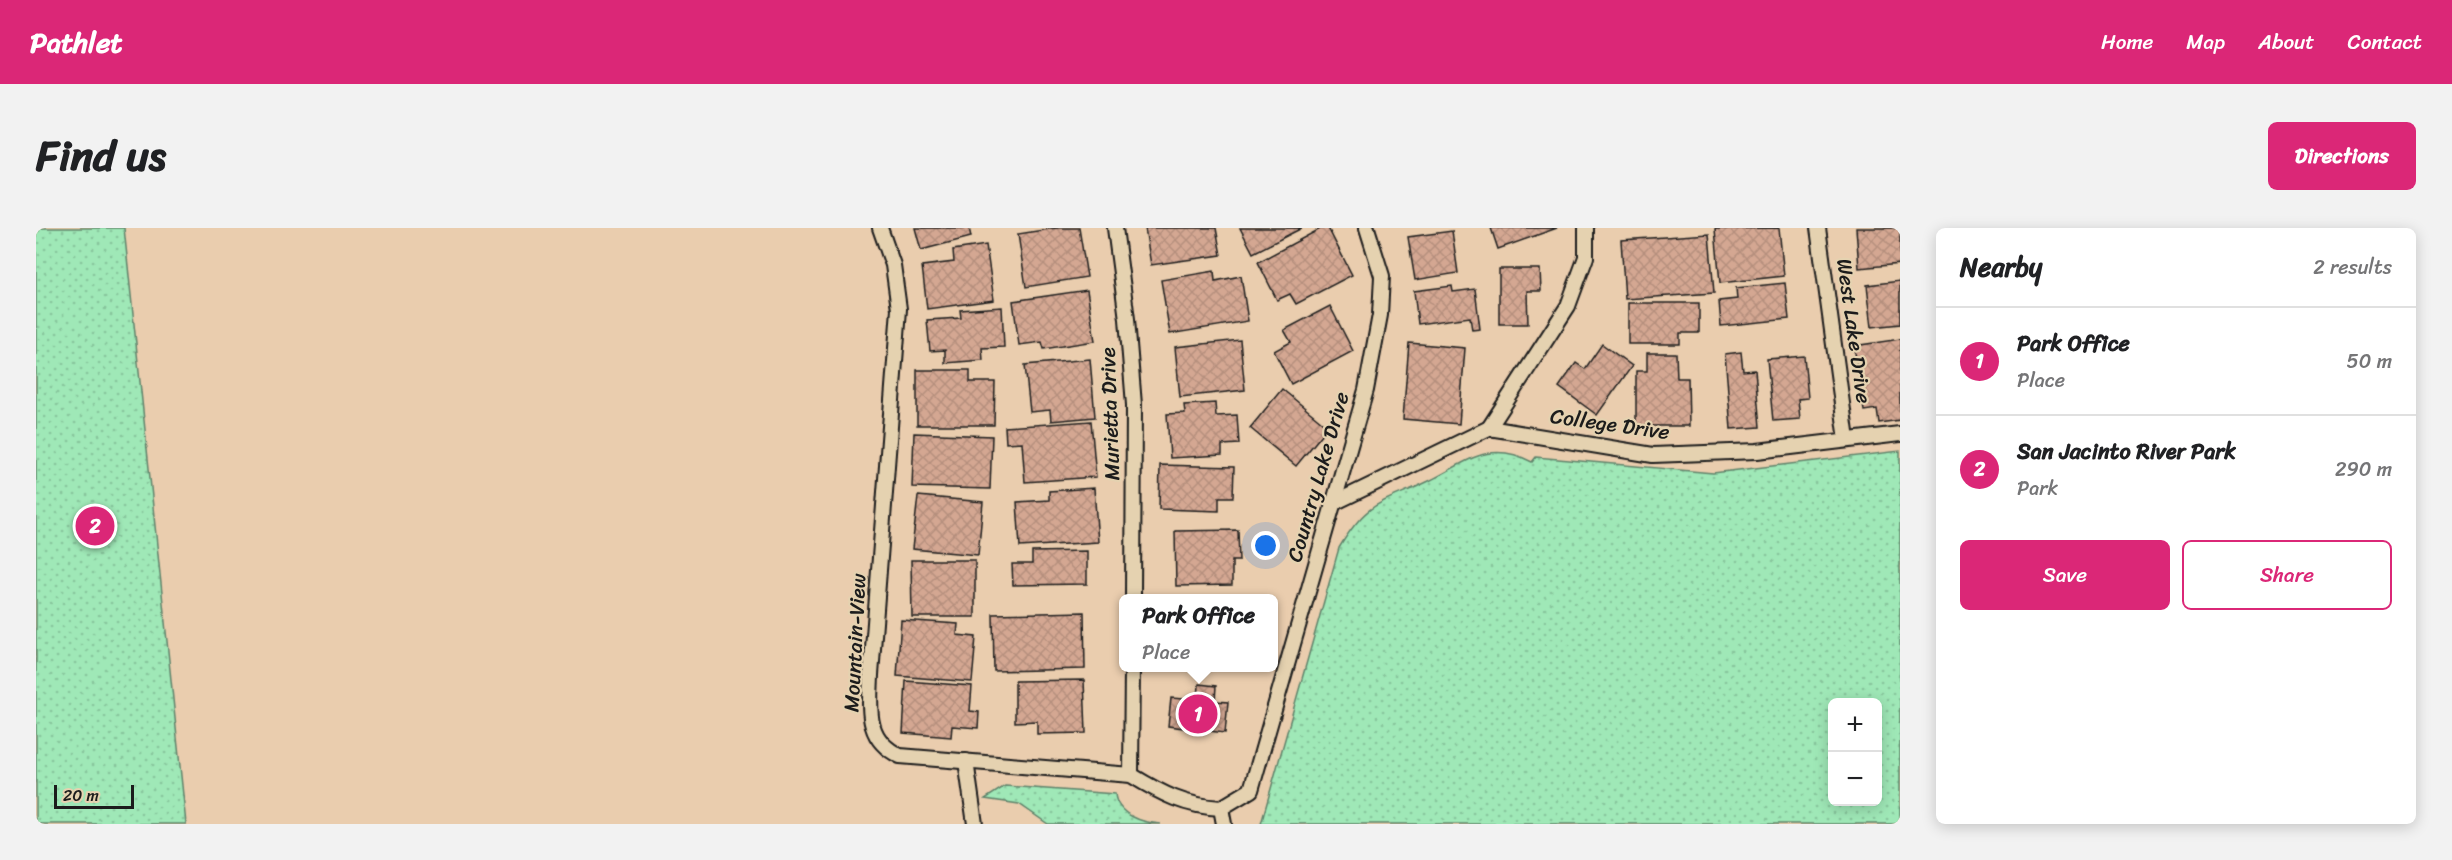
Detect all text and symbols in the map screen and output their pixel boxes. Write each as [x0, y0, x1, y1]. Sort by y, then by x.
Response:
text: Pathlet [30, 18, 123, 67]
text: Home [2101, 23, 2153, 61]
text: Map [2186, 23, 2225, 61]
text: About [2258, 23, 2315, 61]
text: Contact [2348, 23, 2422, 61]
text: Find us [36, 119, 166, 193]
button: Directions [2268, 122, 2416, 190]
text: Nearby [1960, 244, 2042, 290]
text: 2 results [2313, 250, 2392, 285]
street label: West Lake Drive [1825, 256, 1883, 406]
text: Park Office [2017, 324, 2130, 363]
text: 1 [1975, 344, 1984, 379]
text: 50 m [2347, 344, 2392, 379]
street label: Murietta Drive [1089, 347, 1131, 481]
text: Place [2017, 363, 2065, 398]
street label: Country Lake Drive [1276, 387, 1361, 567]
street label: College Drive [1548, 397, 1672, 451]
text: San Jacinto River Park [2017, 432, 2236, 471]
text: 2 [1974, 452, 1985, 487]
text: 290 m [2335, 452, 2392, 487]
text: Park [2017, 471, 2058, 506]
pin: 2 [76, 504, 114, 548]
your location [1251, 531, 1280, 560]
button: Save [1960, 540, 2170, 610]
button: Share [2182, 540, 2392, 610]
street label: Mountain-View [832, 572, 878, 713]
popup [1119, 594, 1278, 672]
text: Park Office [1142, 596, 1255, 635]
text: Place [1142, 635, 1190, 670]
pin: 1 [1178, 692, 1218, 736]
map controls [1828, 698, 1882, 806]
button: + [1828, 698, 1882, 752]
button: − [1828, 752, 1882, 806]
text: 20 m [63, 781, 99, 810]
scale bar [54, 782, 134, 810]

